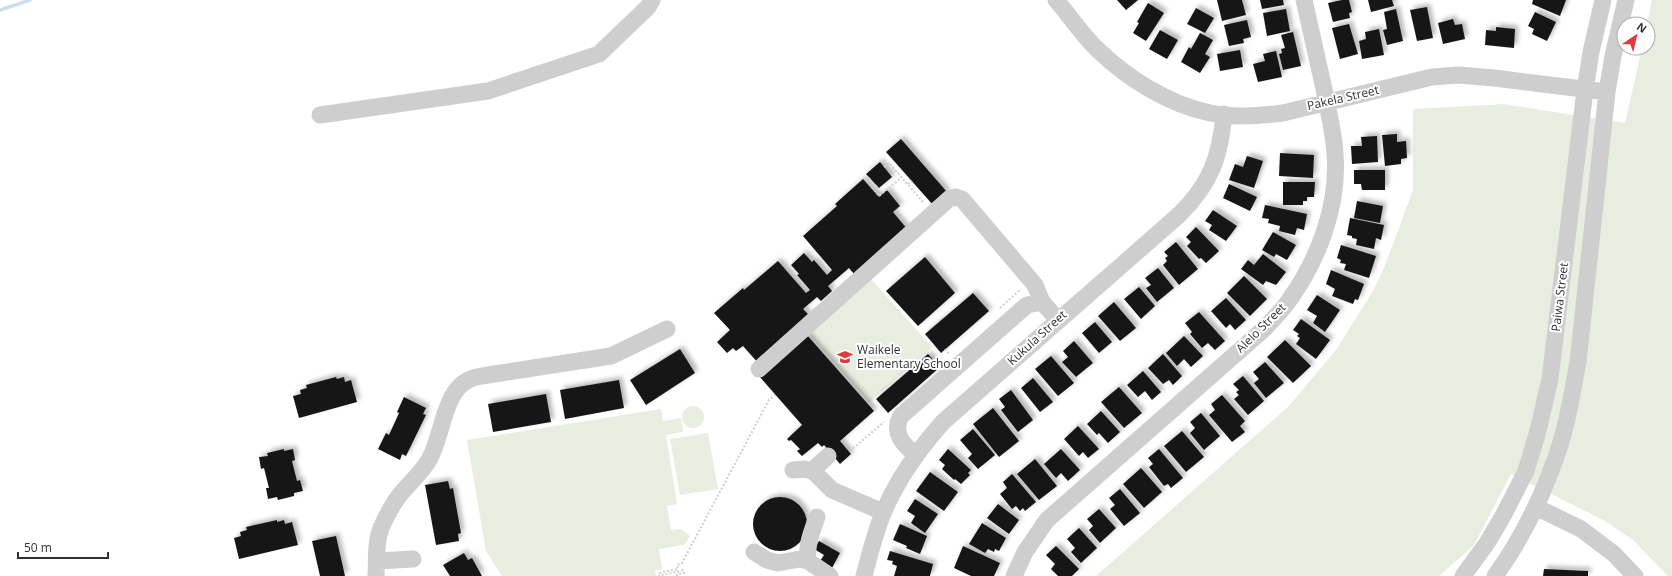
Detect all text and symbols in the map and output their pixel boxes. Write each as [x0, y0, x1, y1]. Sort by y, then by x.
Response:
north arrow [1616, 16, 1656, 56]
text: N [1634, 19, 1650, 36]
street label: Pakela Street [1305, 81, 1380, 114]
street label: Paiwa Street [1547, 261, 1572, 332]
street label: Alelo Street [1232, 299, 1289, 356]
street label: Kukula Street [1003, 306, 1070, 369]
place label: Waikele Elementary School [857, 341, 961, 372]
school or university icon: Waikele Elementary School [836, 348, 854, 366]
scale bar [18, 534, 108, 560]
text: 50 m [24, 539, 52, 556]

